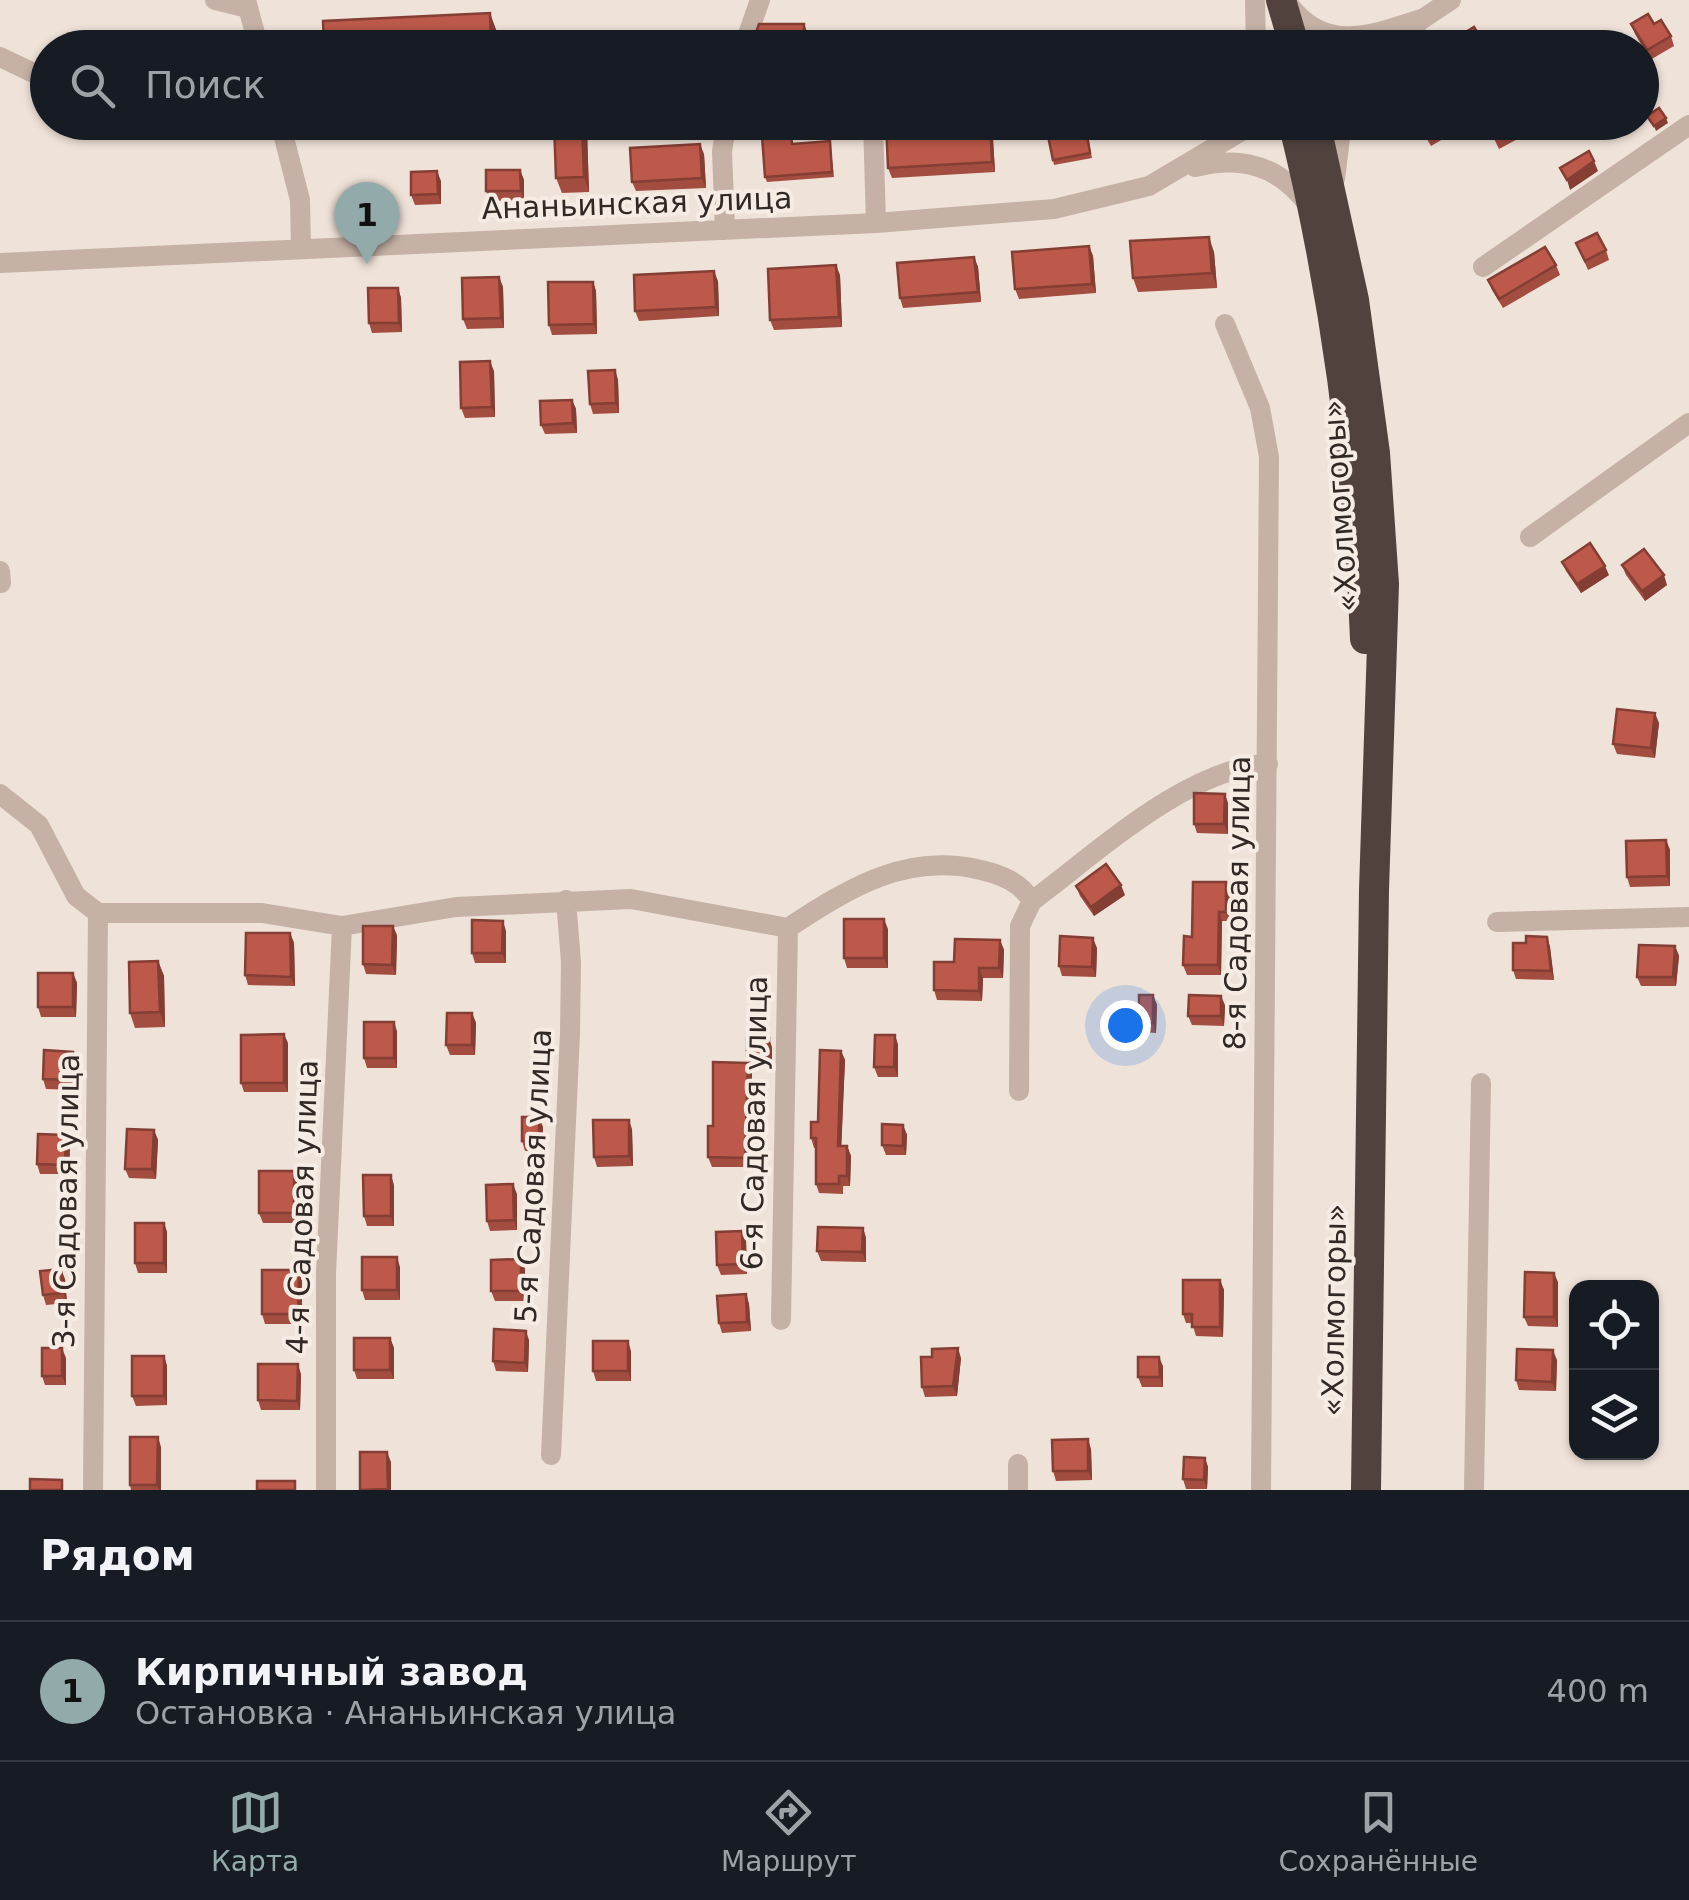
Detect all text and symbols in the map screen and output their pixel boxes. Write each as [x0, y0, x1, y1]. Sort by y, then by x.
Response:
search box [30, 30, 1659, 140]
icon: search [65, 58, 120, 113]
text: Поиск [145, 63, 265, 107]
street label: Ананьинская улица [481, 180, 793, 226]
pin: 1 [334, 182, 400, 264]
street label: «Холмогоры» [1315, 399, 1365, 613]
street label: 8-я Садовая улица [1217, 755, 1257, 1051]
street label: 6-я Садовая улица [734, 975, 774, 1271]
your location [1100, 1000, 1151, 1051]
street label: 5-я Садовая улица [508, 1028, 558, 1324]
street label: 3-я Садовая улица [46, 1053, 86, 1349]
street label: 4-я Садовая улица [279, 1059, 325, 1355]
street label: «Холмогоры» [1315, 1203, 1353, 1417]
map controls [1569, 1280, 1659, 1460]
button: locate [1569, 1280, 1659, 1370]
button: layers [1569, 1370, 1659, 1460]
text: Рядом [40, 1531, 195, 1580]
text: Кирпичный завод [135, 1650, 528, 1694]
text: 1 [61, 1672, 84, 1710]
text: 400 m [1547, 1672, 1649, 1710]
text: Остановка · Ананьинская улица [135, 1694, 676, 1732]
tab: Карта [211, 1785, 299, 1878]
tab: Маршрут [721, 1785, 856, 1878]
tab: Сохранённые [1278, 1785, 1478, 1878]

